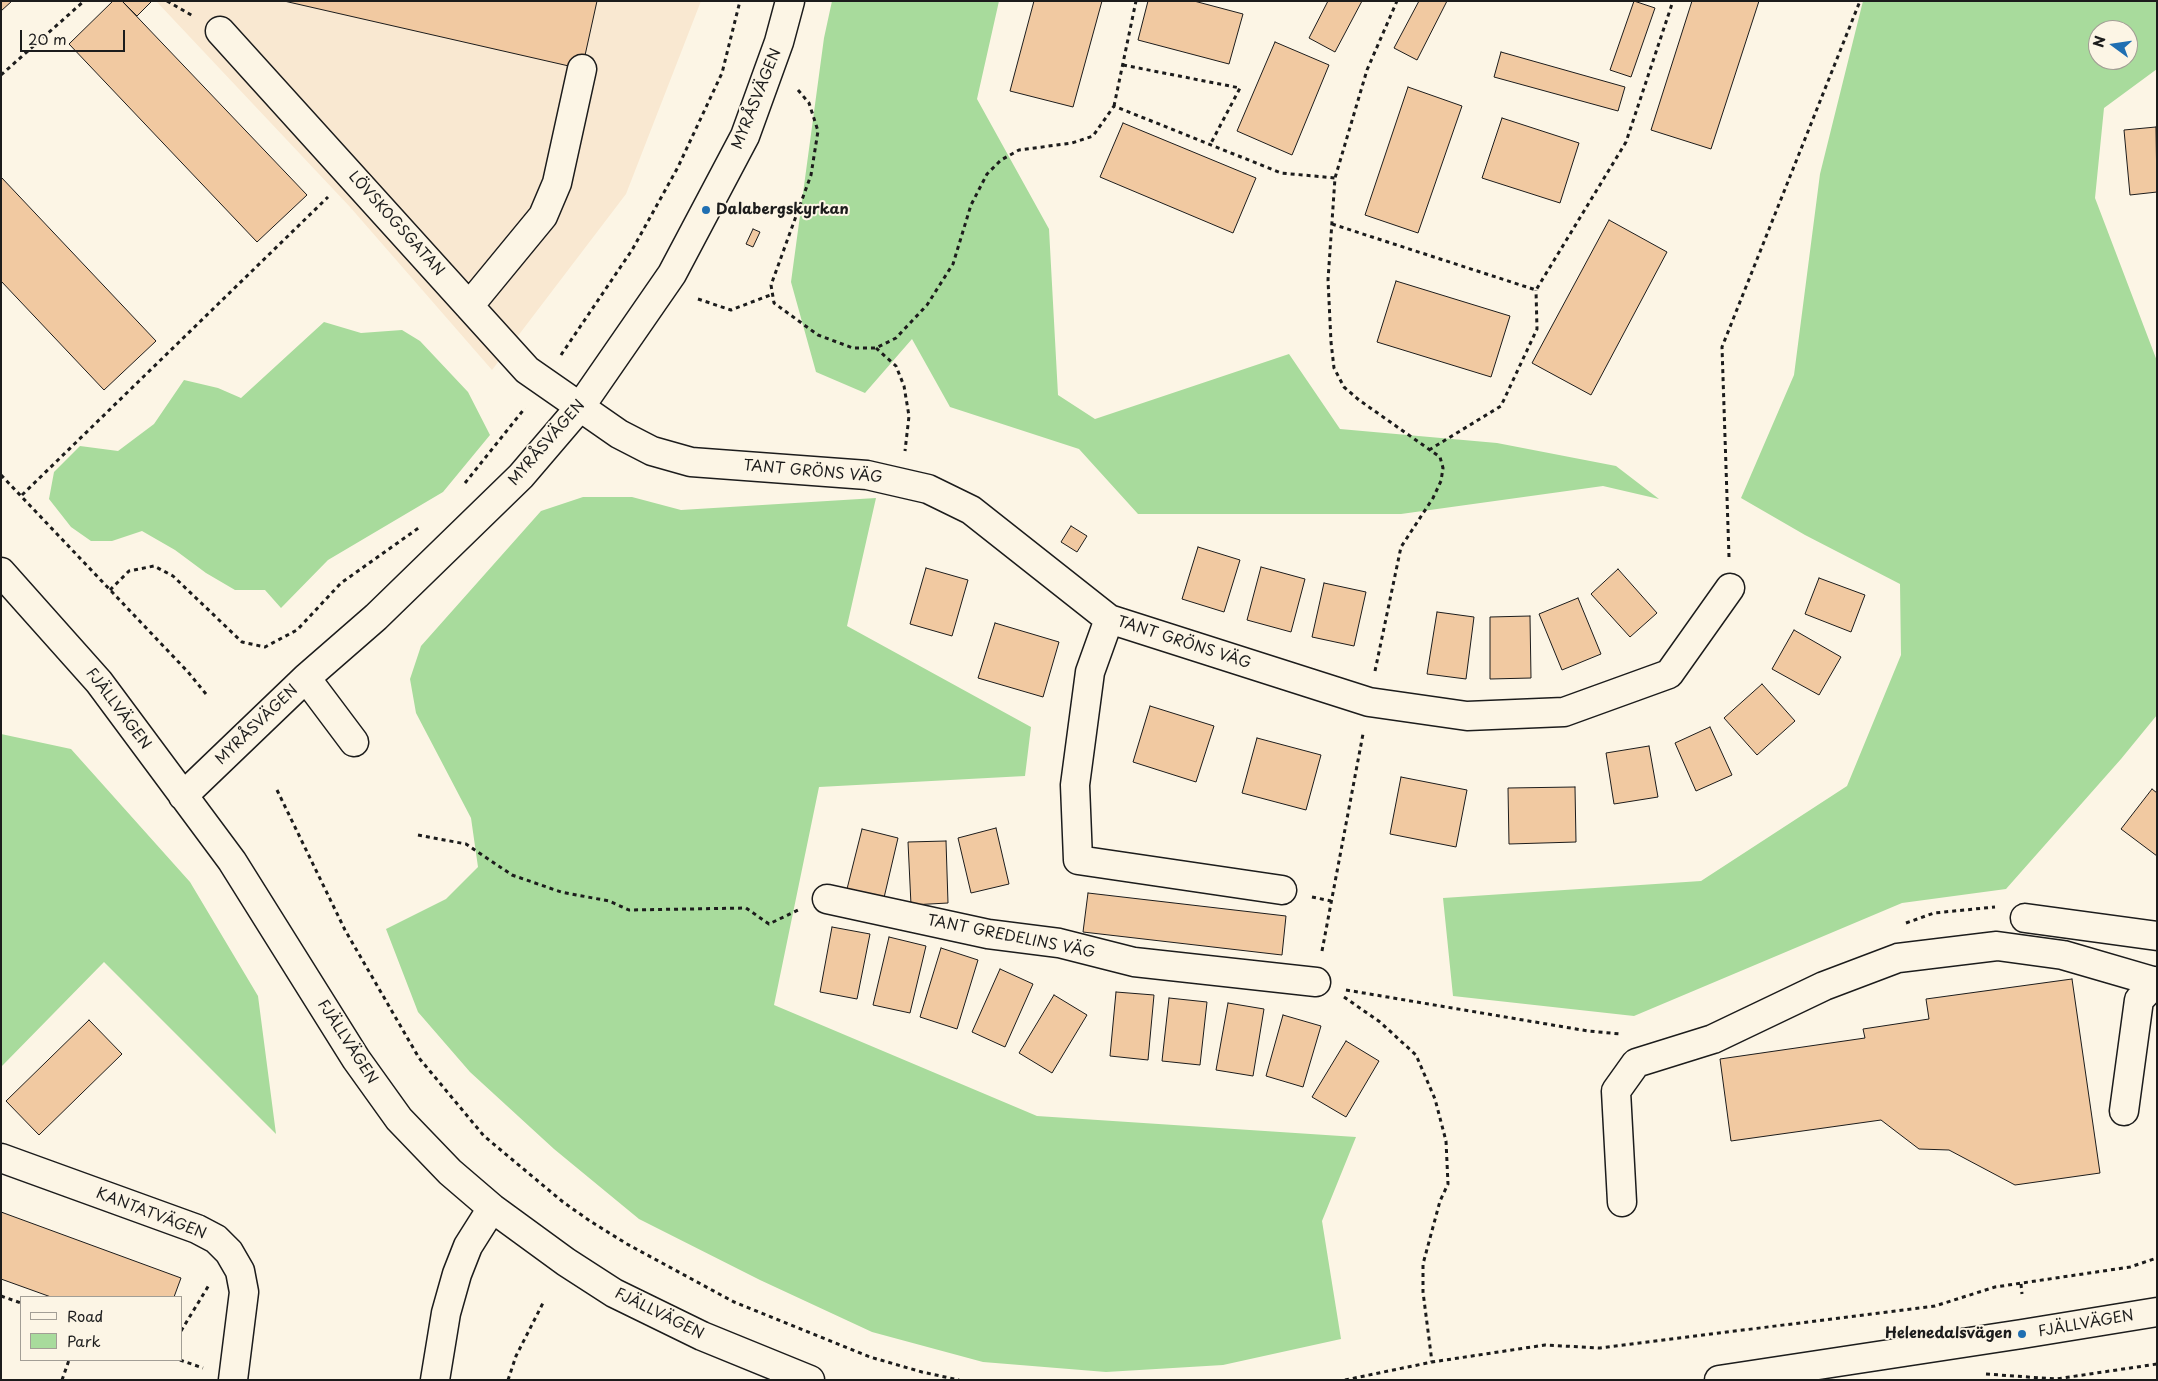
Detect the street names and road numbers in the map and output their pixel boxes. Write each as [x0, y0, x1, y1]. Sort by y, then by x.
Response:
street label: MYRÅSVÄGEN [729, 46, 785, 152]
street label: LÖVSKOGSGATAN [344, 168, 448, 280]
street label: MYRÅSVÄGEN [505, 397, 589, 489]
street label: TANT GRÖNS VÄG [743, 457, 883, 487]
street label: TANT GRÖNS VÄG [1115, 613, 1253, 673]
street label: FJÄLLVÄGEN [82, 665, 154, 753]
street label: MYRÅSVÄGEN [212, 681, 302, 769]
street label: TANT GREDELINS VÄG [926, 912, 1096, 962]
street label: FJÄLLVÄGEN [313, 997, 381, 1087]
street label: KANTATVÄGEN [93, 1185, 209, 1243]
street label: FJÄLLVÄGEN [612, 1285, 706, 1343]
street label: FJÄLLVÄGEN [2037, 1307, 2135, 1341]

